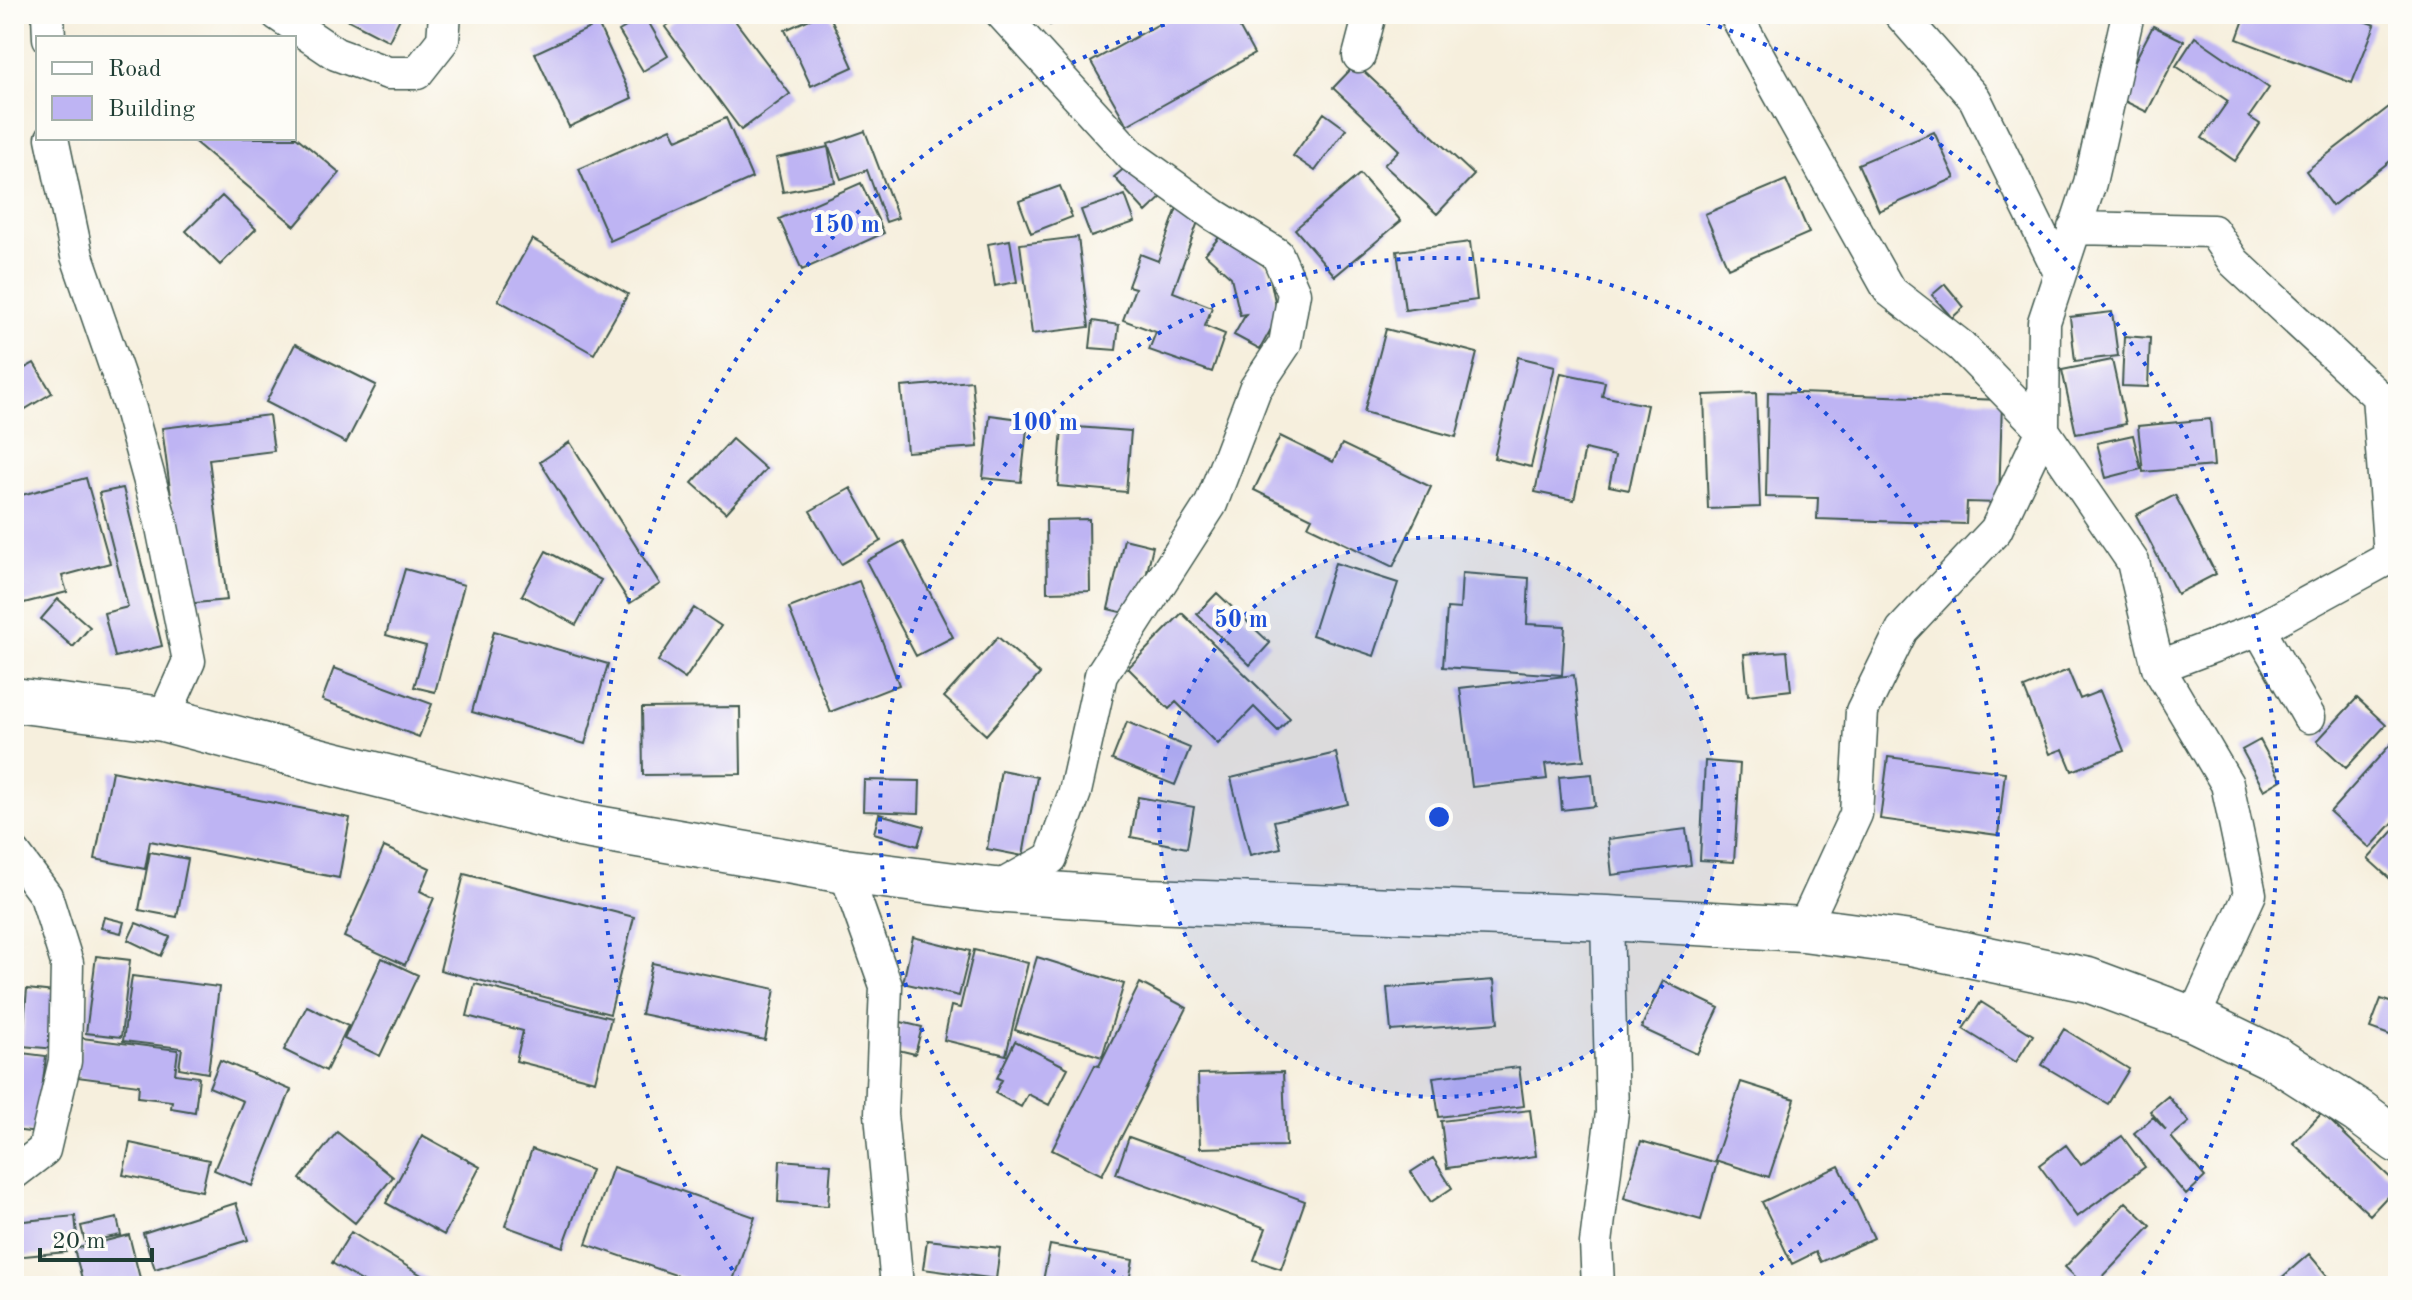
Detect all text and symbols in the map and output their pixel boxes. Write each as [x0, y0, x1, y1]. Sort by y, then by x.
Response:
legend [36, 36, 296, 140]
text: Road [108, 58, 161, 82]
text: Building [108, 98, 195, 122]
text: 150 m [812, 213, 880, 238]
text: 100 m [1010, 412, 1078, 436]
text: 50 m [1214, 608, 1268, 633]
centre of rings [1425, 803, 1453, 831]
scale bar [40, 1212, 152, 1262]
text: 20 m [52, 1230, 106, 1254]

